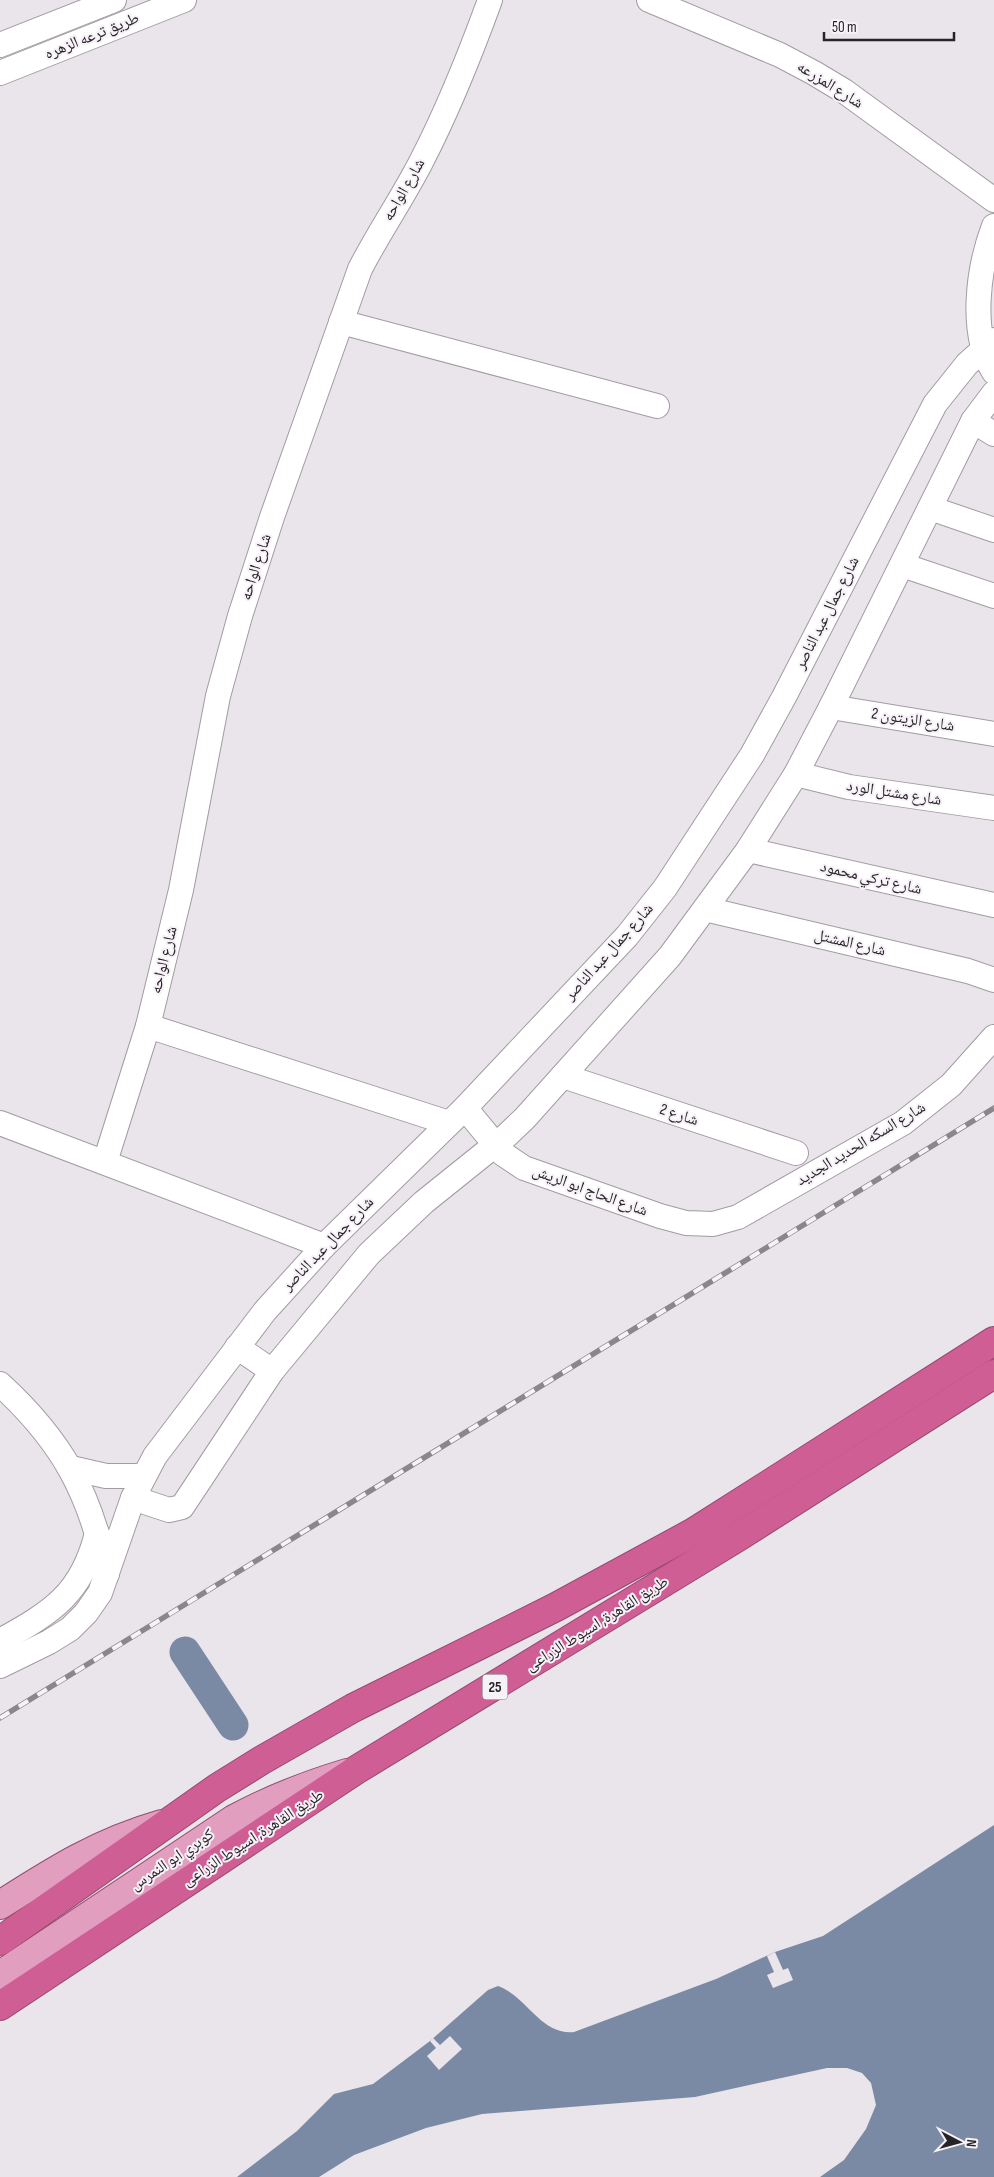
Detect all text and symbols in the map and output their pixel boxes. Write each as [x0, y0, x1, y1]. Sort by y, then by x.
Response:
street label: طريق ترعه الزهره [42, 8, 142, 64]
scale bar [824, 10, 954, 42]
text: 50 m [832, 18, 857, 37]
street label: شارع المزرعه [793, 57, 867, 113]
street label: شارع الواحه [379, 155, 429, 225]
street label: شارع الواحه [236, 531, 276, 603]
street label: شارع جمال عبد الناصر [790, 554, 864, 673]
street label: شارع الزيتون 2 [870, 704, 956, 736]
street label: شارع مشتل الورد [845, 776, 943, 810]
street label: شارع تركي محمود [818, 857, 924, 901]
street label: شارع جمال عبد الناصر [560, 900, 657, 1005]
street label: شارع الواحه [146, 924, 182, 996]
street label: شارع المشتل [812, 926, 888, 960]
street label: شارع السكه الحديد الجديد [793, 1098, 929, 1190]
street label: شارع 2 [657, 1100, 701, 1130]
street label: شارع الحاج ابو الريش [530, 1161, 650, 1221]
street label: شارع جمال عبد الناصر [278, 1193, 378, 1296]
street label: طريق القاهرة, اسيوط الزراعى [522, 1572, 672, 1676]
road number: 25 [482, 1674, 508, 1700]
street label: طريق القاهرة, اسيوط الزراعى [179, 1785, 327, 1891]
street label: كوبري ابو النمرس [127, 1825, 219, 1897]
north arrow [934, 2117, 984, 2167]
text: N [963, 2139, 980, 2148]

